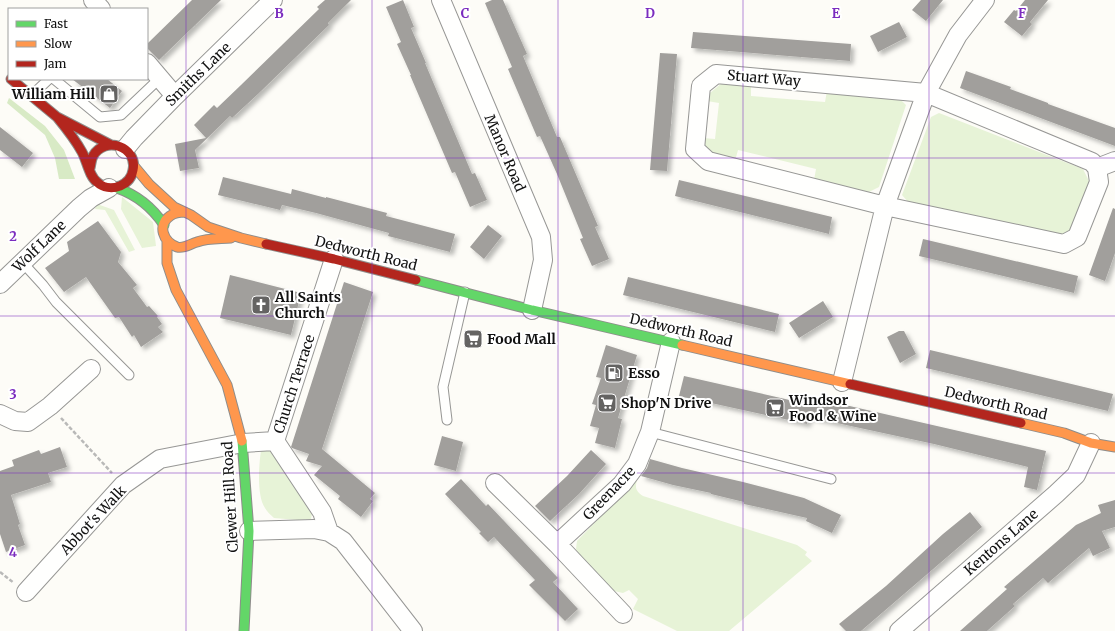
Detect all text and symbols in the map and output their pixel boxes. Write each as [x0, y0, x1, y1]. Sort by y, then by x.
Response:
text: B [274, 5, 284, 22]
text: C [461, 5, 470, 22]
text: D [645, 5, 655, 22]
text: E [832, 5, 841, 22]
text: F [1018, 5, 1026, 22]
legend [8, 8, 148, 80]
text: Fast [44, 16, 68, 31]
text: Slow [44, 36, 73, 51]
street label: Smiths Lane [161, 38, 235, 110]
text: Jam [43, 56, 67, 71]
street label: Stuart Way [726, 66, 802, 90]
shop icon: William Hill [98, 83, 120, 105]
place label: William Hill [11, 85, 95, 103]
street label: Manor Road [481, 112, 530, 195]
street label: Wolf Lane [8, 216, 70, 277]
text: 2 [9, 228, 17, 245]
street label: Dedworth Road [313, 232, 420, 275]
place label: All Saints Church [274, 288, 341, 322]
church icon: All Saints Church [250, 294, 272, 316]
street label: Dedworth Road [628, 309, 735, 351]
supermarket icon: Food Mall [462, 328, 484, 350]
place label: Food Mall [487, 330, 556, 348]
street label: Church Terrace [270, 332, 318, 436]
fuel station icon: Esso [603, 362, 625, 384]
place label: Esso [628, 364, 660, 382]
street label: Dedworth Road [943, 382, 1050, 424]
text: 3 [9, 386, 17, 403]
place label: Windsor Food & Wine [788, 391, 877, 425]
supermarket icon: Shop'N Drive [596, 392, 618, 414]
place label: Shop'N Drive [621, 394, 712, 412]
supermarket icon: Windsor Food & Wine [764, 397, 786, 419]
street label: Clewer Hill Road [218, 440, 242, 553]
street label: Greenacre [579, 462, 639, 524]
street label: Abbot's Walk [56, 482, 130, 559]
street label: Kentons Lane [960, 505, 1042, 579]
text: 4 [9, 544, 18, 561]

